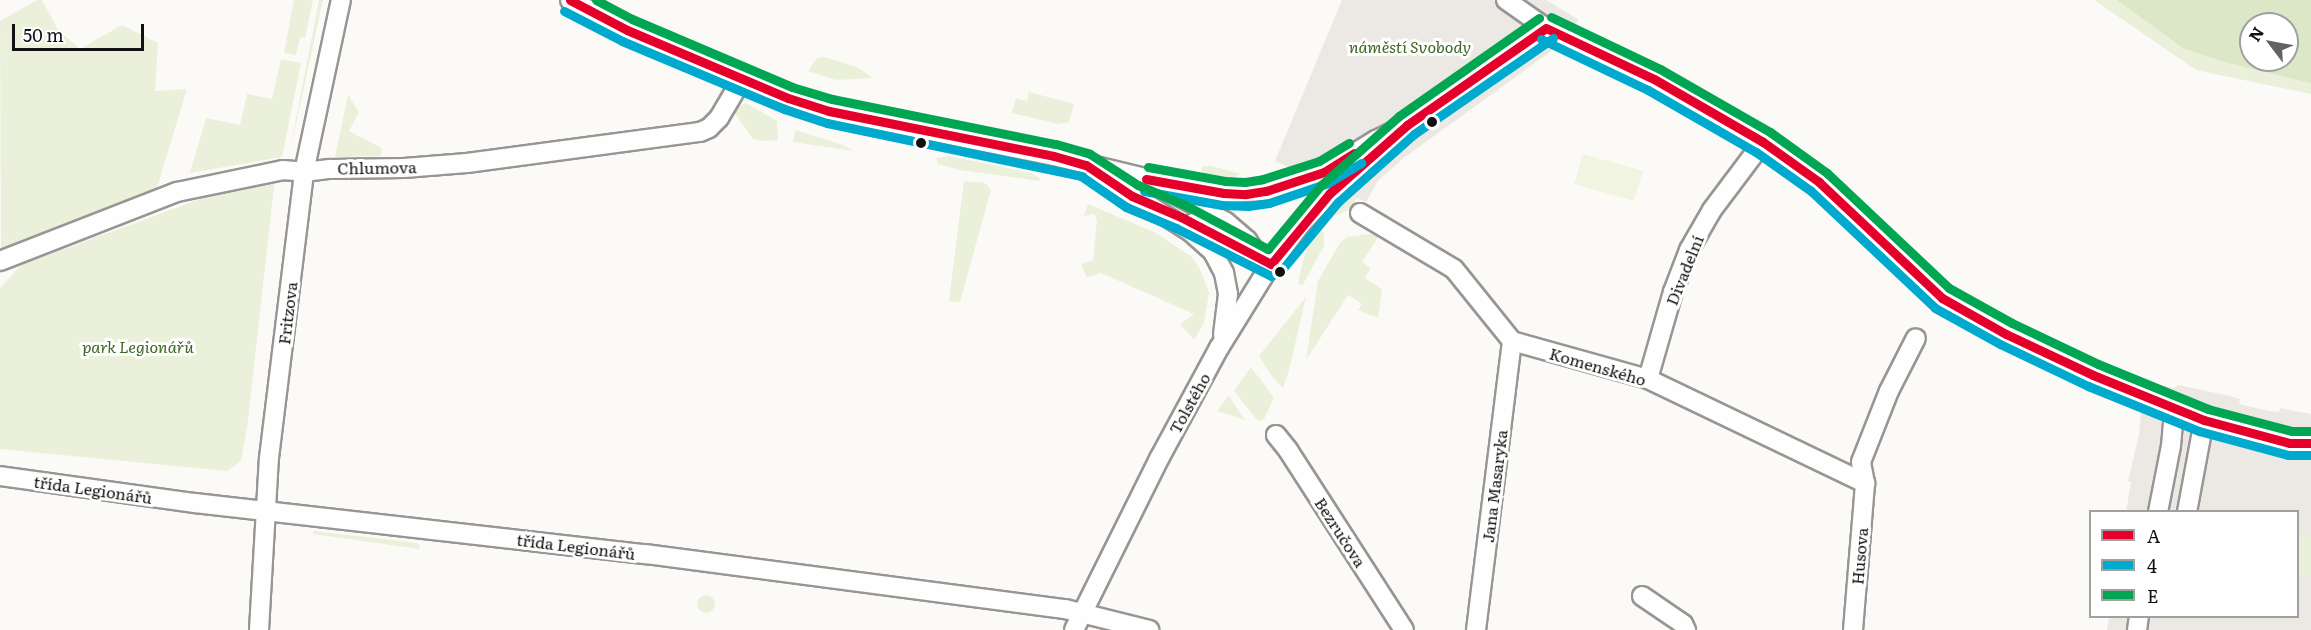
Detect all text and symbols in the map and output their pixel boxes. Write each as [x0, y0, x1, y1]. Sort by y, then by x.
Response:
scale bar [15, 12, 147, 50]
north arrow [2239, 12, 2299, 72]
text: 50 m [23, 21, 64, 48]
text: N [2242, 21, 2269, 46]
park label: náměstí Svobody [1349, 36, 1471, 56]
unlabelled marker [1426, 116, 1438, 128]
unlabelled marker [915, 137, 927, 149]
street label: Chlumova [337, 157, 417, 177]
street label: Divadelní [1661, 232, 1707, 308]
unlabelled marker [1274, 266, 1286, 278]
street label: Fritzova [274, 280, 300, 346]
park label: park Legionářů [82, 336, 194, 356]
street label: Komenského [1547, 343, 1649, 389]
street label: Tolstého [1164, 369, 1214, 437]
street label: Jana Masaryka [1478, 428, 1510, 544]
street label: třída Legionářů [33, 471, 153, 507]
street label: Bezručova [1311, 494, 1371, 570]
legend [2089, 510, 2299, 618]
text: A [2147, 522, 2160, 549]
street label: Husova [1847, 527, 1871, 585]
street label: třída Legionářů [516, 529, 636, 563]
text: 4 [2147, 552, 2157, 579]
text: E [2147, 582, 2158, 609]

